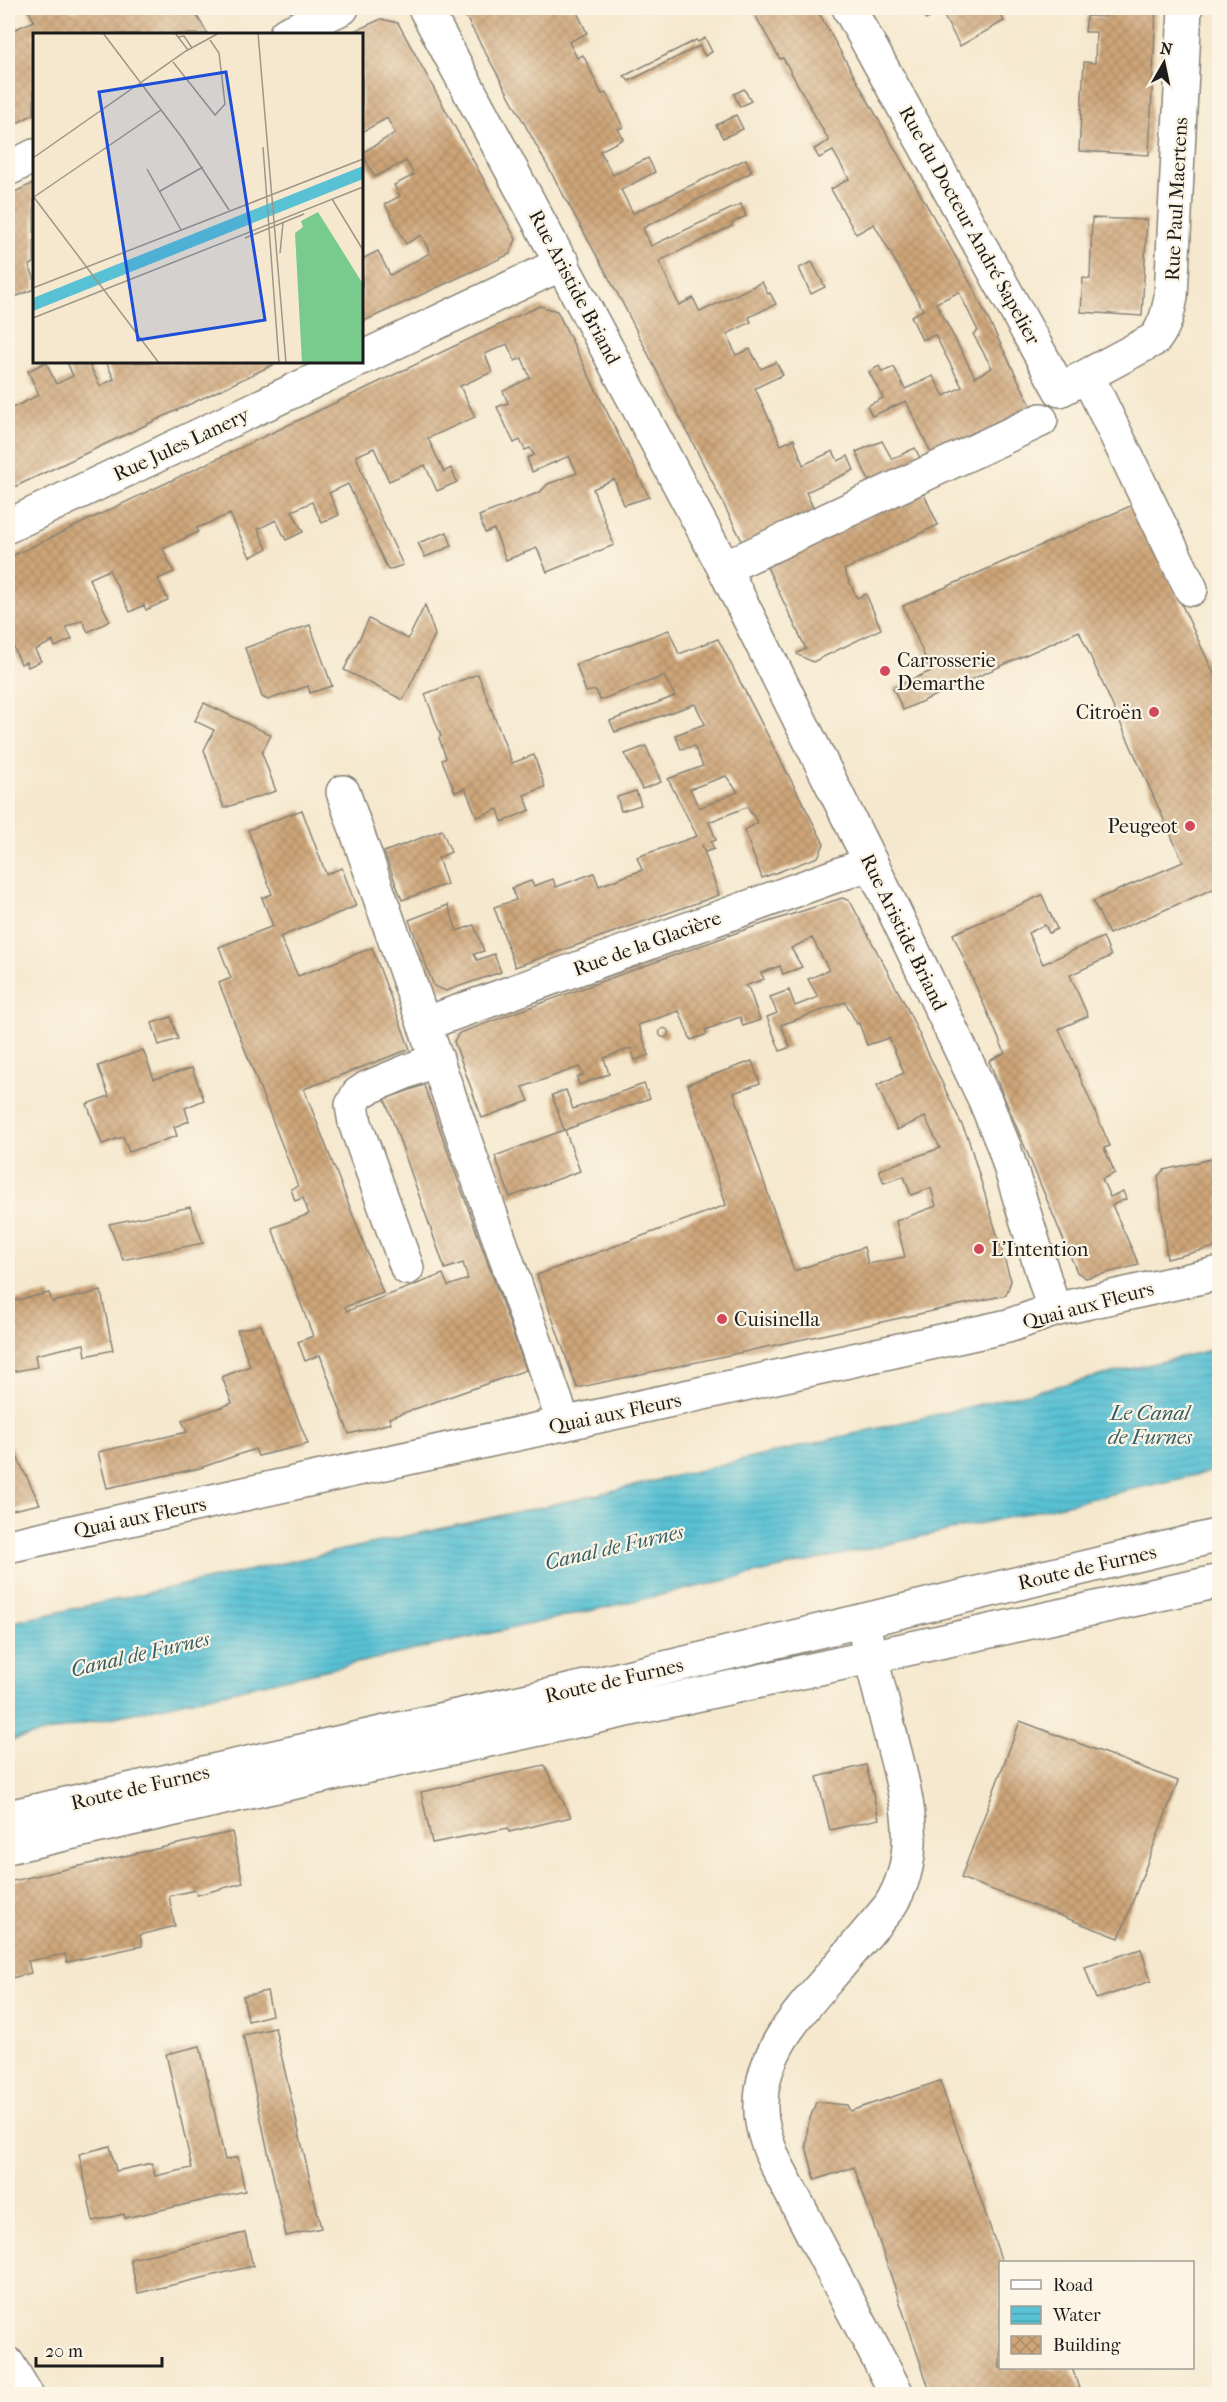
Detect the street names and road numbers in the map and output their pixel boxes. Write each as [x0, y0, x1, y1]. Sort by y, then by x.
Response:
street label: Rue du Docteur André Sapelier [894, 102, 1045, 349]
street label: Rue Paul Maertens [1161, 117, 1192, 281]
street label: Rue Aristide Briand [524, 206, 625, 369]
street label: Rue Jules Lanery [110, 402, 254, 486]
street label: Rue Aristide Briand [856, 850, 952, 1015]
street label: Rue de la Glacière [570, 906, 724, 981]
street label: Quai aux Fleurs [1020, 1277, 1156, 1334]
street label: Quai aux Fleurs [547, 1388, 683, 1439]
street label: Quai aux Fleurs [72, 1492, 208, 1543]
street label: Route de Furnes [1016, 1540, 1158, 1595]
street label: Route de Furnes [543, 1653, 685, 1708]
street label: Route de Furnes [69, 1760, 211, 1815]

